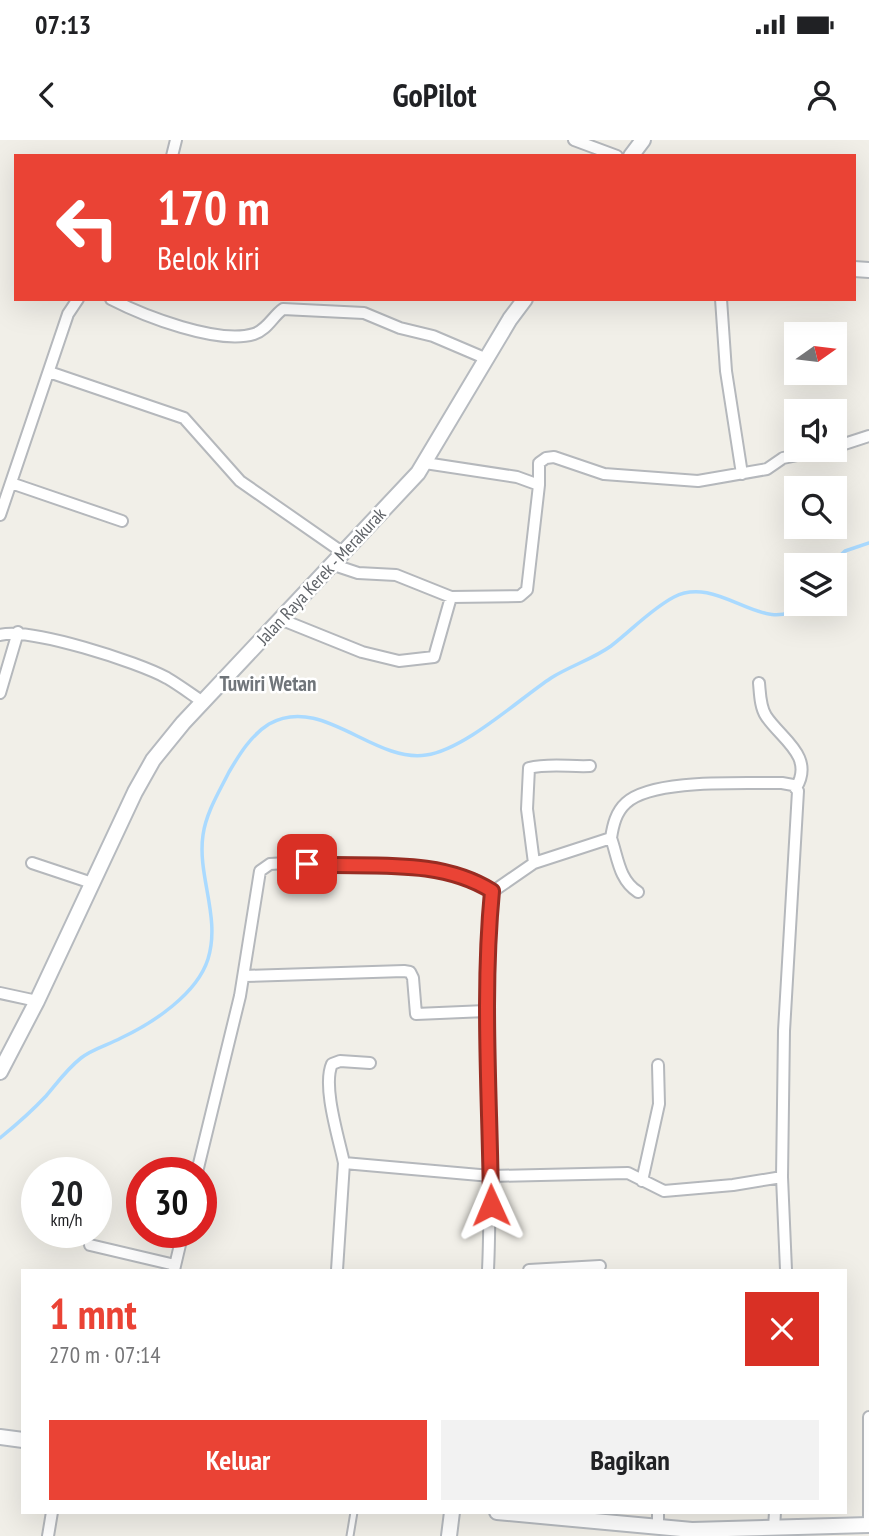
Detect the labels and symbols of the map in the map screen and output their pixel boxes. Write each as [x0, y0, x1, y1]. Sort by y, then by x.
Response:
north arrow [784, 322, 847, 385]
street label: Jalan Raya Kerek - Merakurak [251, 503, 391, 650]
district label: Tuwiri Wetan [220, 670, 316, 697]
pin [277, 834, 337, 894]
speed limit sign: 30 [126, 1157, 217, 1248]
position arrow [454, 1168, 528, 1242]

